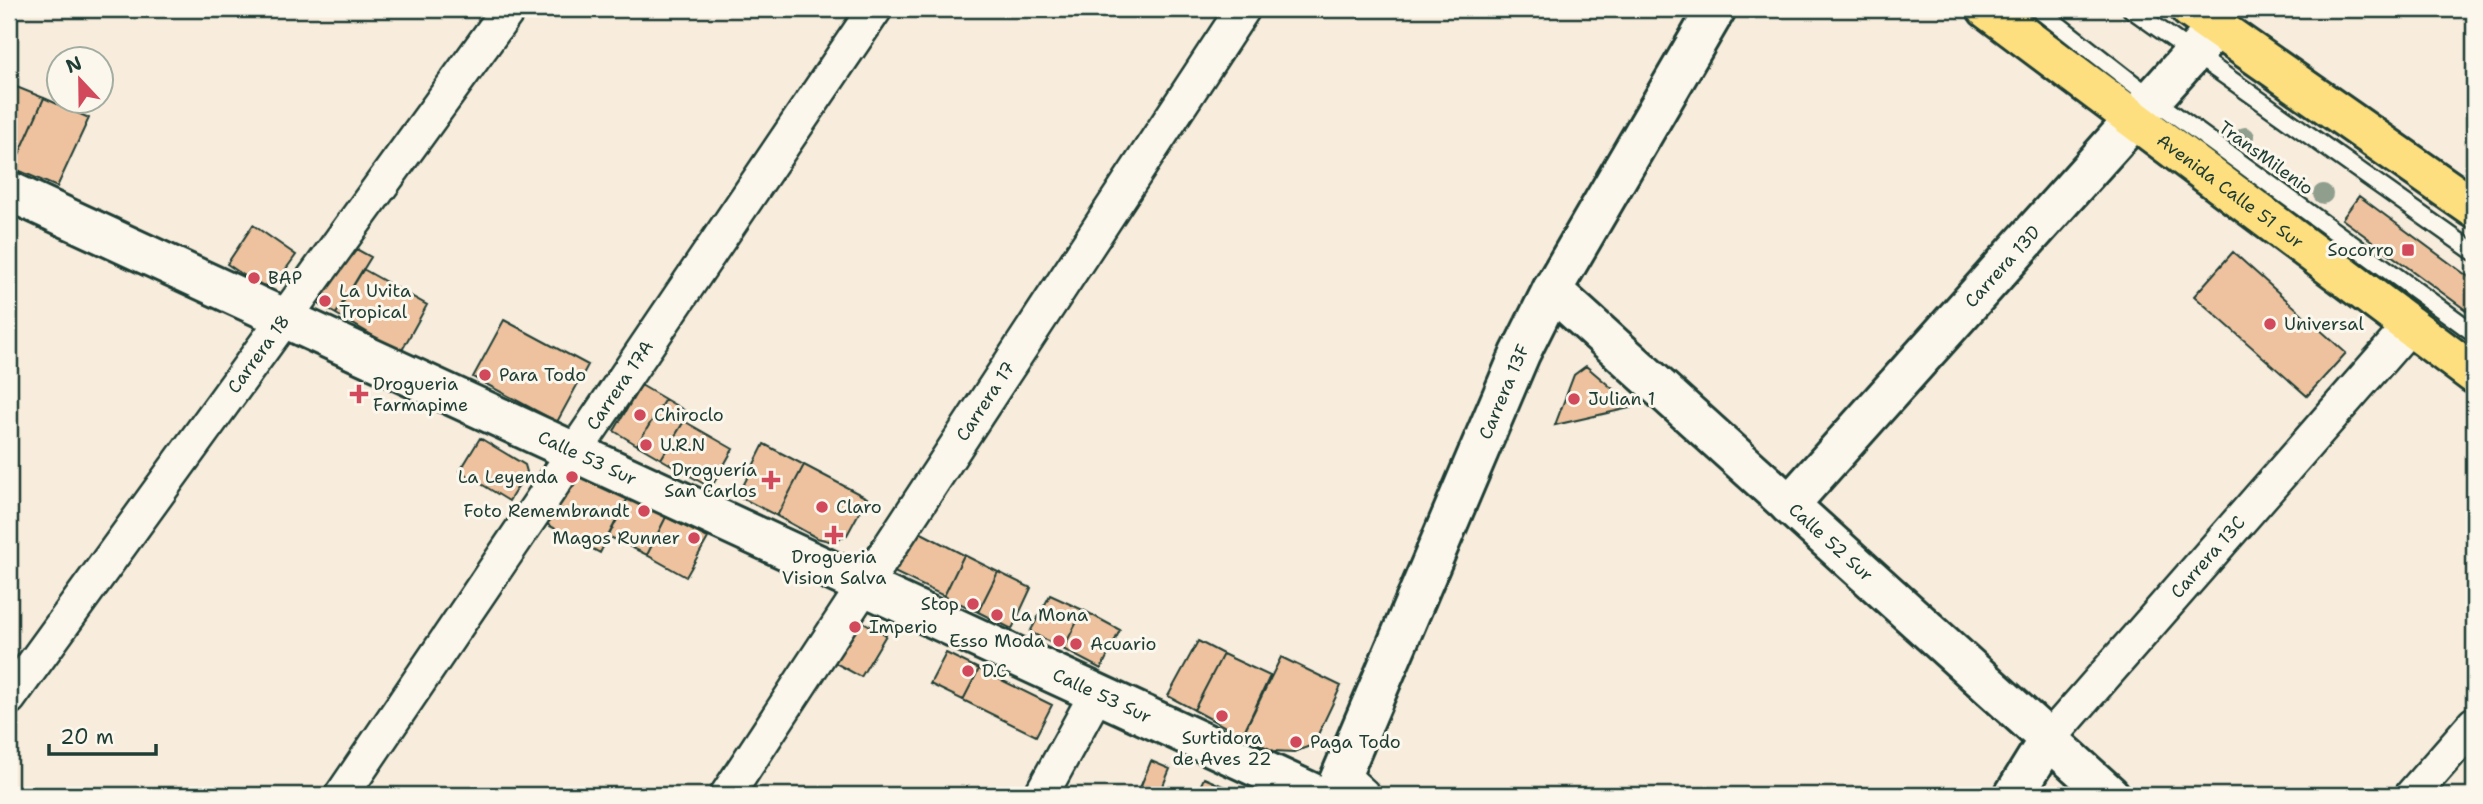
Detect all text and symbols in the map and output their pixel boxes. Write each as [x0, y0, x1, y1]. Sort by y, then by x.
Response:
north arrow [46, 46, 116, 116]
text: N [62, 50, 85, 79]
street label: TransMilenio [2214, 115, 2318, 201]
street label: Avenida Calle 51 Sur [2152, 128, 2309, 254]
street label: Carrera 13D [1959, 220, 2046, 313]
place label: Socorro [2328, 238, 2394, 262]
marker: Socorro [2400, 242, 2416, 258]
place label: BAP [268, 266, 302, 290]
marker: BAP [246, 270, 262, 286]
place label: La Uvita Tropical [339, 279, 411, 324]
marker: La Uvita Tropical [317, 293, 333, 309]
street label: Carrera 18 [222, 310, 295, 398]
place label: Universal [2284, 312, 2364, 336]
marker: Universal [2262, 316, 2278, 332]
street label: Carrera 17A [581, 336, 659, 435]
street label: Carrera 13F [1473, 340, 1535, 443]
street label: Carrera 17 [950, 357, 1020, 446]
place label: Para Todo [499, 363, 586, 387]
marker: Para Todo [477, 367, 493, 383]
place label: Drogueria Farmapime [373, 372, 468, 417]
marker: Drogueria Farmapime [351, 386, 367, 402]
place label: Julian 1 [1588, 387, 1655, 411]
marker: Julian 1 [1566, 391, 1582, 407]
place label: Chiroclo [654, 403, 724, 427]
marker: Chiroclo [632, 407, 648, 423]
street label: Calle 53 Sur [534, 425, 641, 491]
place label: U.R.N [660, 433, 705, 457]
marker: U.R.N [638, 437, 654, 453]
place label: Droguería San Carlos [664, 458, 757, 503]
place label: La Leyenda [458, 465, 558, 489]
marker: La Leyenda [564, 469, 580, 485]
marker: Droguería San Carlos [763, 472, 779, 488]
place label: Claro [836, 495, 882, 519]
street label: Calle 52 Sur [1783, 498, 1878, 587]
place label: Foto Remembrandt [464, 499, 630, 523]
marker: Claro [814, 499, 830, 515]
marker: Foto Remembrandt [636, 503, 652, 519]
street label: Carrera 13C [2165, 511, 2251, 603]
place label: Magos Runner [553, 526, 680, 550]
marker: Drogueria Vision Salva [826, 527, 842, 543]
marker: Magos Runner [686, 530, 702, 546]
place label: Drogueria Vision Salva [782, 545, 886, 590]
place label: Stop [921, 592, 959, 616]
marker: Stop [965, 596, 981, 612]
place label: La Mona [1011, 603, 1088, 627]
marker: La Mona [989, 607, 1005, 623]
place label: Imperio [869, 615, 938, 639]
marker: Imperio [847, 619, 863, 635]
place label: Esso Moda [949, 629, 1045, 653]
place label: Acuario [1090, 632, 1156, 656]
marker: Esso Moda [1051, 633, 1067, 649]
marker: Acuario [1068, 636, 1084, 652]
place label: D.C [982, 659, 1007, 683]
marker: D.C [960, 663, 976, 679]
street label: Calle 53 Sur [1049, 663, 1155, 729]
marker: Surtidora de Aves 22 [1214, 708, 1230, 724]
scale bar [49, 713, 156, 757]
text: 20 m [60, 723, 114, 751]
place label: Surtidora de Aves 22 [1173, 726, 1272, 771]
place label: Paga Todo [1310, 730, 1401, 754]
marker: Paga Todo [1288, 734, 1304, 750]

